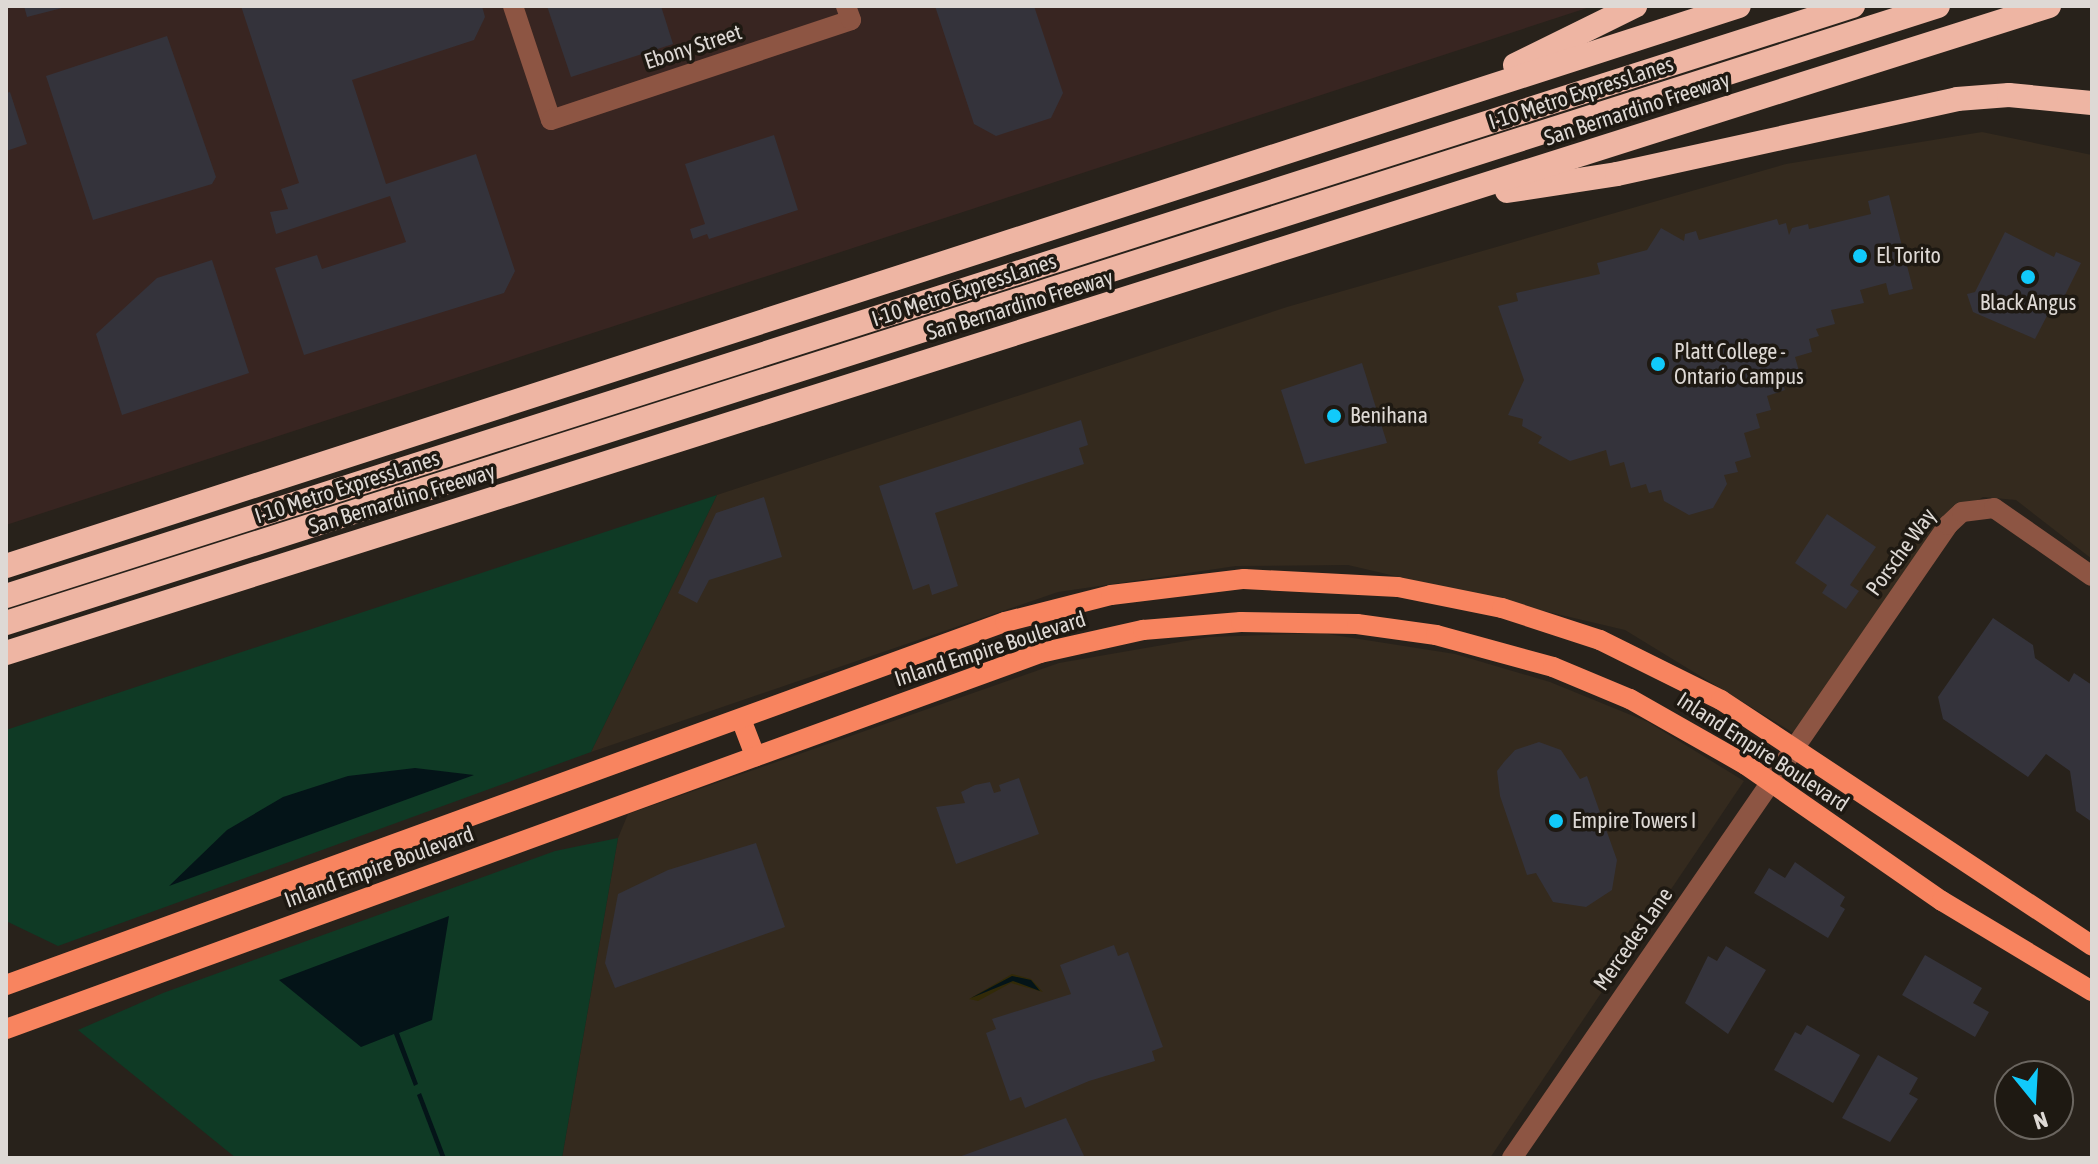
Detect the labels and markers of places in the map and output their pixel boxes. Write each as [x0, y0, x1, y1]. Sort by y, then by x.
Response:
place label: El Torito [1876, 243, 1941, 269]
marker: El Torito [1851, 247, 1869, 265]
marker: Black Angus [2019, 268, 2037, 286]
place label: Black Angus [1980, 290, 2076, 316]
place label: Platt College - Ontario Campus [1674, 338, 1804, 390]
marker: Platt College - Ontario Campus [1649, 355, 1667, 373]
place label: Benihana [1350, 403, 1428, 429]
marker: Benihana [1325, 407, 1343, 425]
place label: Empire Towers I [1572, 808, 1696, 834]
marker: Empire Towers I [1547, 812, 1565, 830]

